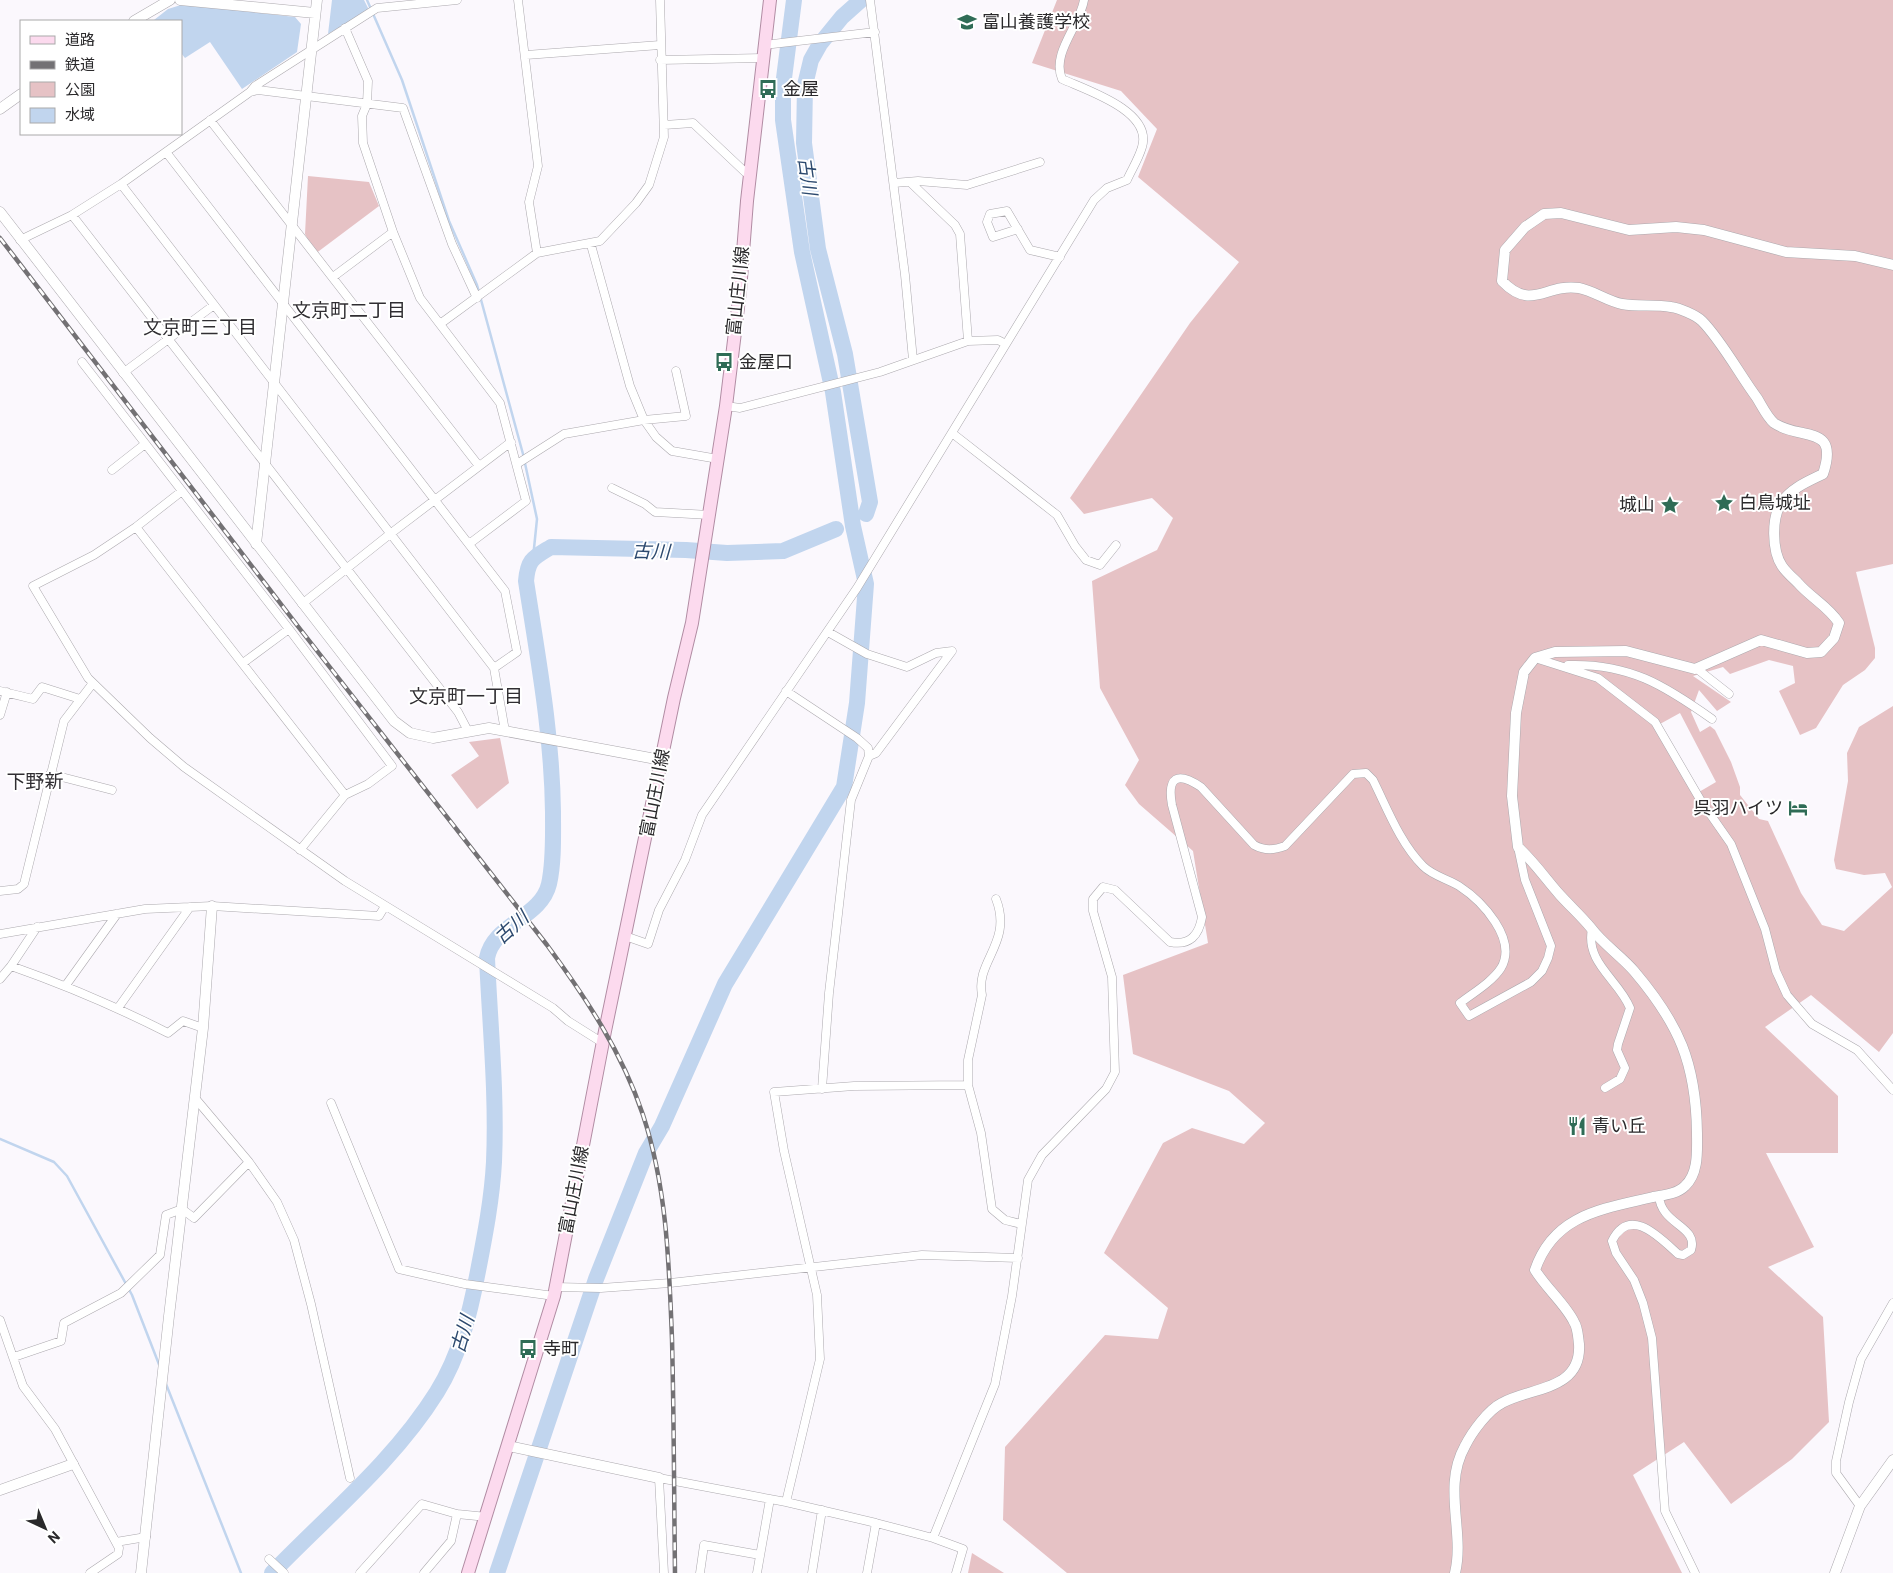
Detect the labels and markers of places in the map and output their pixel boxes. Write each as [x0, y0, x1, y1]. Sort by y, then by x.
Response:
school or university icon: 富山養護学校 [956, 11, 978, 33]
place label: 富山養護学校 [982, 11, 1090, 32]
bus stop icon: 金屋 [757, 78, 779, 100]
place label: 金屋 [783, 78, 819, 99]
bus stop icon: 金屋口 [713, 351, 735, 373]
place label: 金屋口 [739, 351, 793, 372]
place icon: 白鳥城址 [1713, 492, 1735, 514]
place label: 白鳥城址 [1739, 492, 1811, 513]
place label: 城山 [1619, 494, 1655, 515]
place icon: 城山 [1659, 494, 1681, 516]
place label: 呉羽ハイツ [1693, 797, 1783, 818]
hotel icon: 呉羽ハイツ [1787, 797, 1809, 819]
restaurant icon: 青い丘 [1566, 1115, 1588, 1137]
place label: 青い丘 [1592, 1115, 1646, 1136]
bus stop icon: 寺町 [517, 1338, 539, 1360]
place label: 寺町 [543, 1338, 579, 1359]

